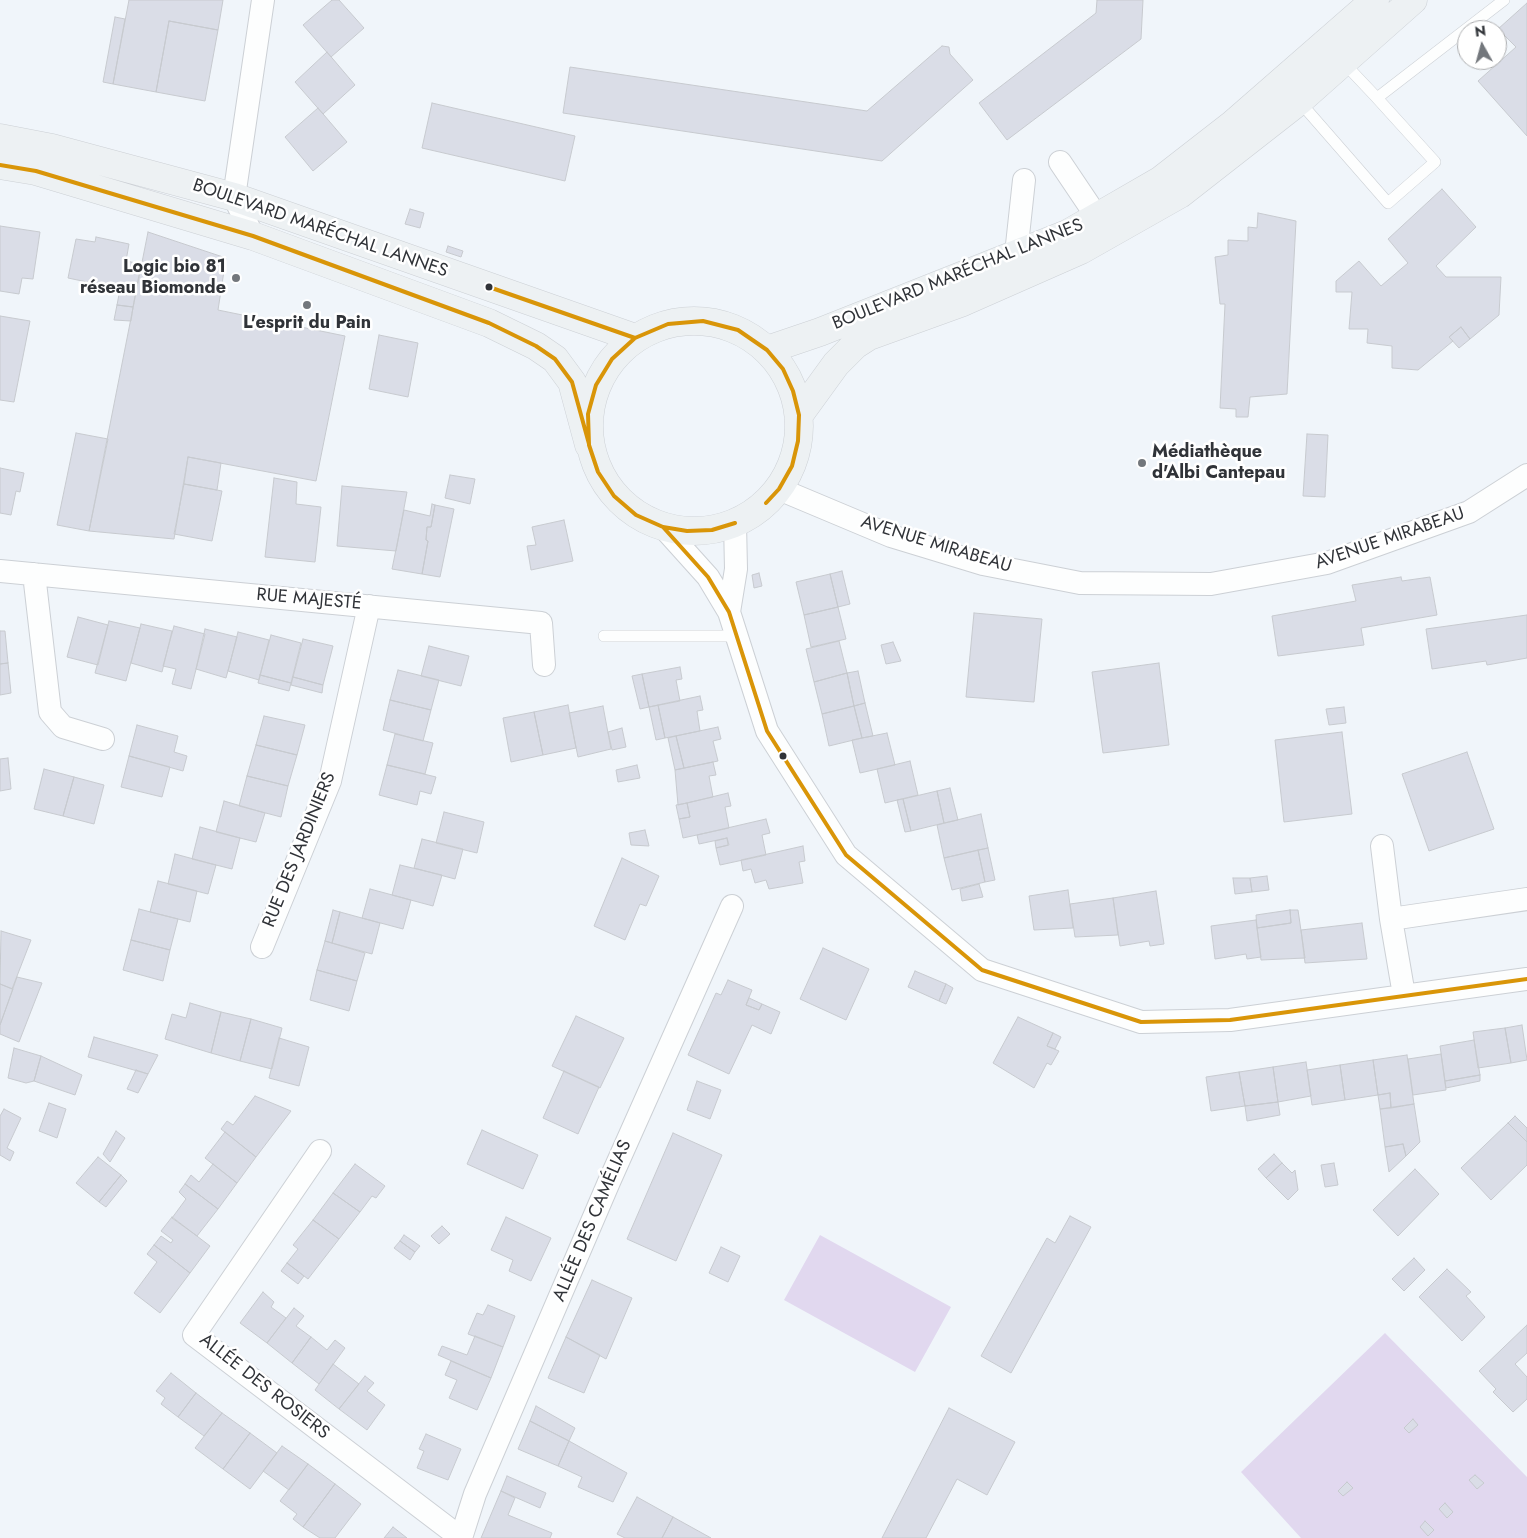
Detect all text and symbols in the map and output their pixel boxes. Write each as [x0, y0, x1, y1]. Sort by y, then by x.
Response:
north arrow [1457, 20, 1507, 70]
text: N [1474, 21, 1487, 42]
street label: BOULEVARD MARÉCHAL LANNES [190, 175, 450, 283]
street label: BOULEVARD MARÉCHAL LANNES [830, 215, 1086, 335]
place label: Logic bio 81 réseau Biomonde [80, 257, 226, 300]
marker: Logic bio 81 réseau Biomonde [230, 272, 242, 284]
unlabelled marker [484, 282, 494, 292]
marker: L'esprit du Pain [301, 299, 313, 311]
place label: L'esprit du Pain [243, 313, 371, 335]
place label: Médiathèque d'Albi Cantepau [1152, 442, 1285, 484]
marker: Médiathèque d'Albi Cantepau [1136, 457, 1148, 469]
street label: AVENUE MIRABEAU [1313, 503, 1467, 575]
street label: AVENUE MIRABEAU [858, 512, 1014, 578]
street label: RUE MAJESTÉ [256, 585, 362, 615]
unlabelled marker [778, 751, 788, 761]
street label: RUE DES JARDINIERS [259, 769, 341, 931]
street label: ALLÉE DES CAMÉLIAS [549, 1137, 637, 1305]
street label: ALLÉE DES ROSIERS [195, 1330, 333, 1444]

